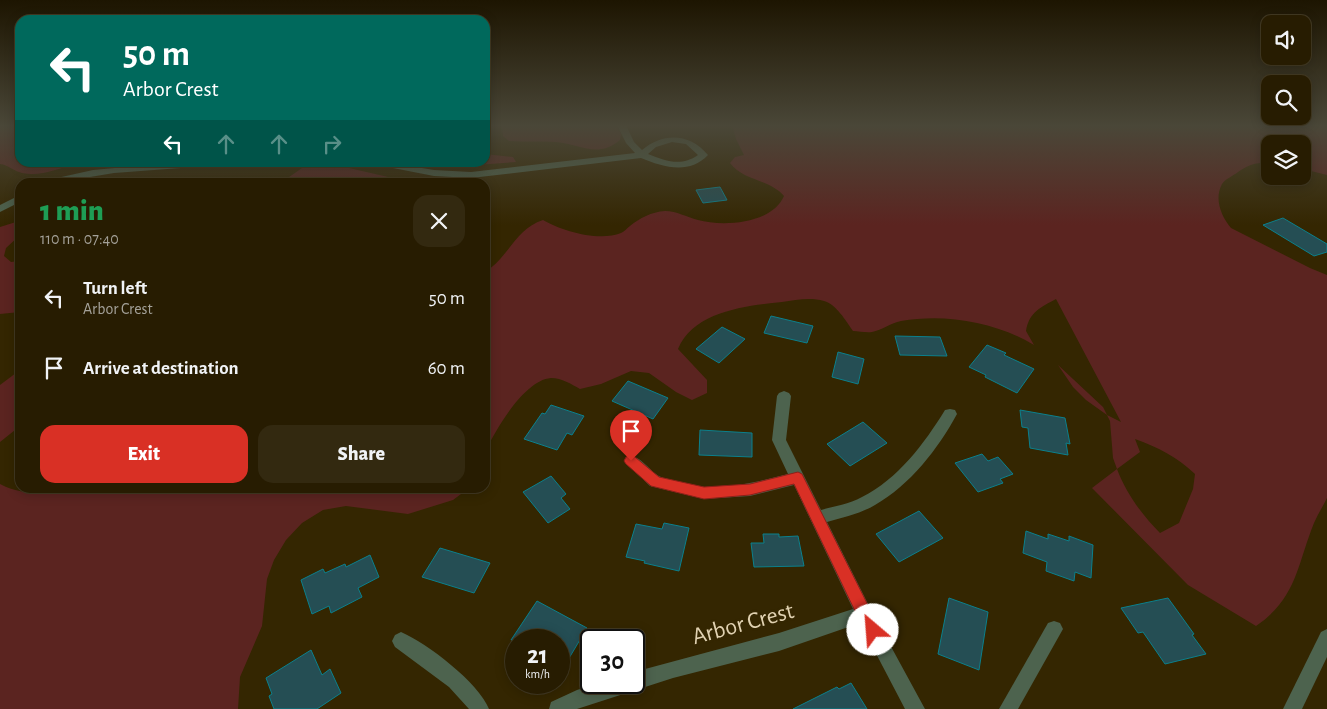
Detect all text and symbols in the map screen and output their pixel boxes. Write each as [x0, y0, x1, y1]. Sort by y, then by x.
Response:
map controls [1261, 15, 1311, 185]
button: sound [1261, 15, 1311, 65]
icon: left [40, 35, 105, 100]
text: 50 m [123, 37, 190, 72]
button: search [1261, 75, 1311, 125]
text: Arbor Crest [123, 78, 219, 100]
icon: left [159, 130, 187, 158]
icon: ahead [212, 130, 240, 158]
icon: ahead [265, 130, 293, 158]
icon: right [318, 130, 346, 158]
button: layers [1261, 135, 1311, 185]
button: close [413, 195, 465, 247]
text: 1 min [40, 196, 104, 226]
text: 110 m · 07:40 [40, 231, 119, 247]
text: Turn left [83, 279, 147, 298]
icon: left [40, 284, 68, 312]
text: 50 m [429, 289, 465, 308]
text: Arbor Crest [83, 301, 153, 317]
icon: arrive [40, 354, 68, 382]
text: Arrive at destination [83, 359, 239, 378]
text: 60 m [428, 359, 465, 378]
pin [610, 410, 652, 461]
icon: arrive [617, 417, 645, 445]
button: Exit [40, 425, 248, 483]
button: Share [258, 425, 465, 483]
street label: Arbor Crest [690, 599, 797, 649]
position arrow [846, 603, 898, 655]
speed limit sign: 30 [580, 629, 645, 694]
text: 21 [527, 643, 548, 668]
text: km/h [525, 668, 550, 680]

